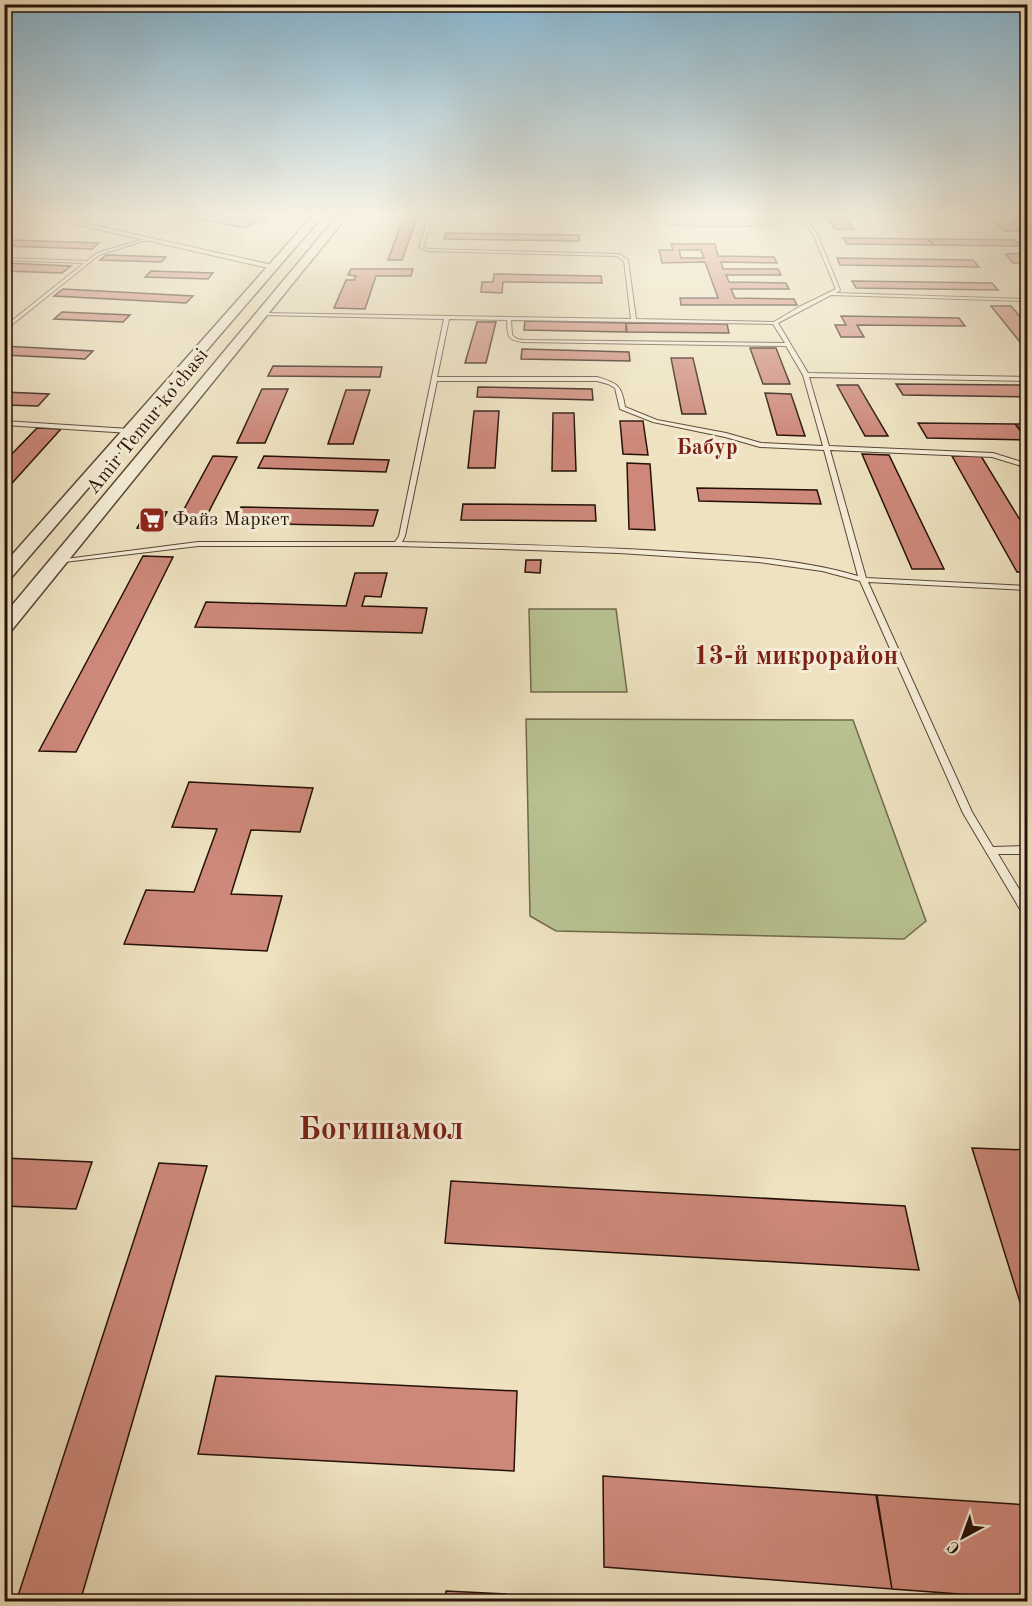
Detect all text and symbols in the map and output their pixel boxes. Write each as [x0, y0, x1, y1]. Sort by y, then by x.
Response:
street label: Amir Temur koʻchasi [83, 345, 213, 499]
district label: Бабур [676, 437, 738, 459]
supermarket icon: Файз Маркет [137, 505, 167, 535]
place label: Файз Маркет [172, 510, 289, 530]
district label: 13-й микрорайон [694, 644, 898, 670]
district label: Богишамол [298, 1115, 464, 1147]
north arrow [933, 1507, 993, 1567]
text: С [945, 1537, 964, 1556]

